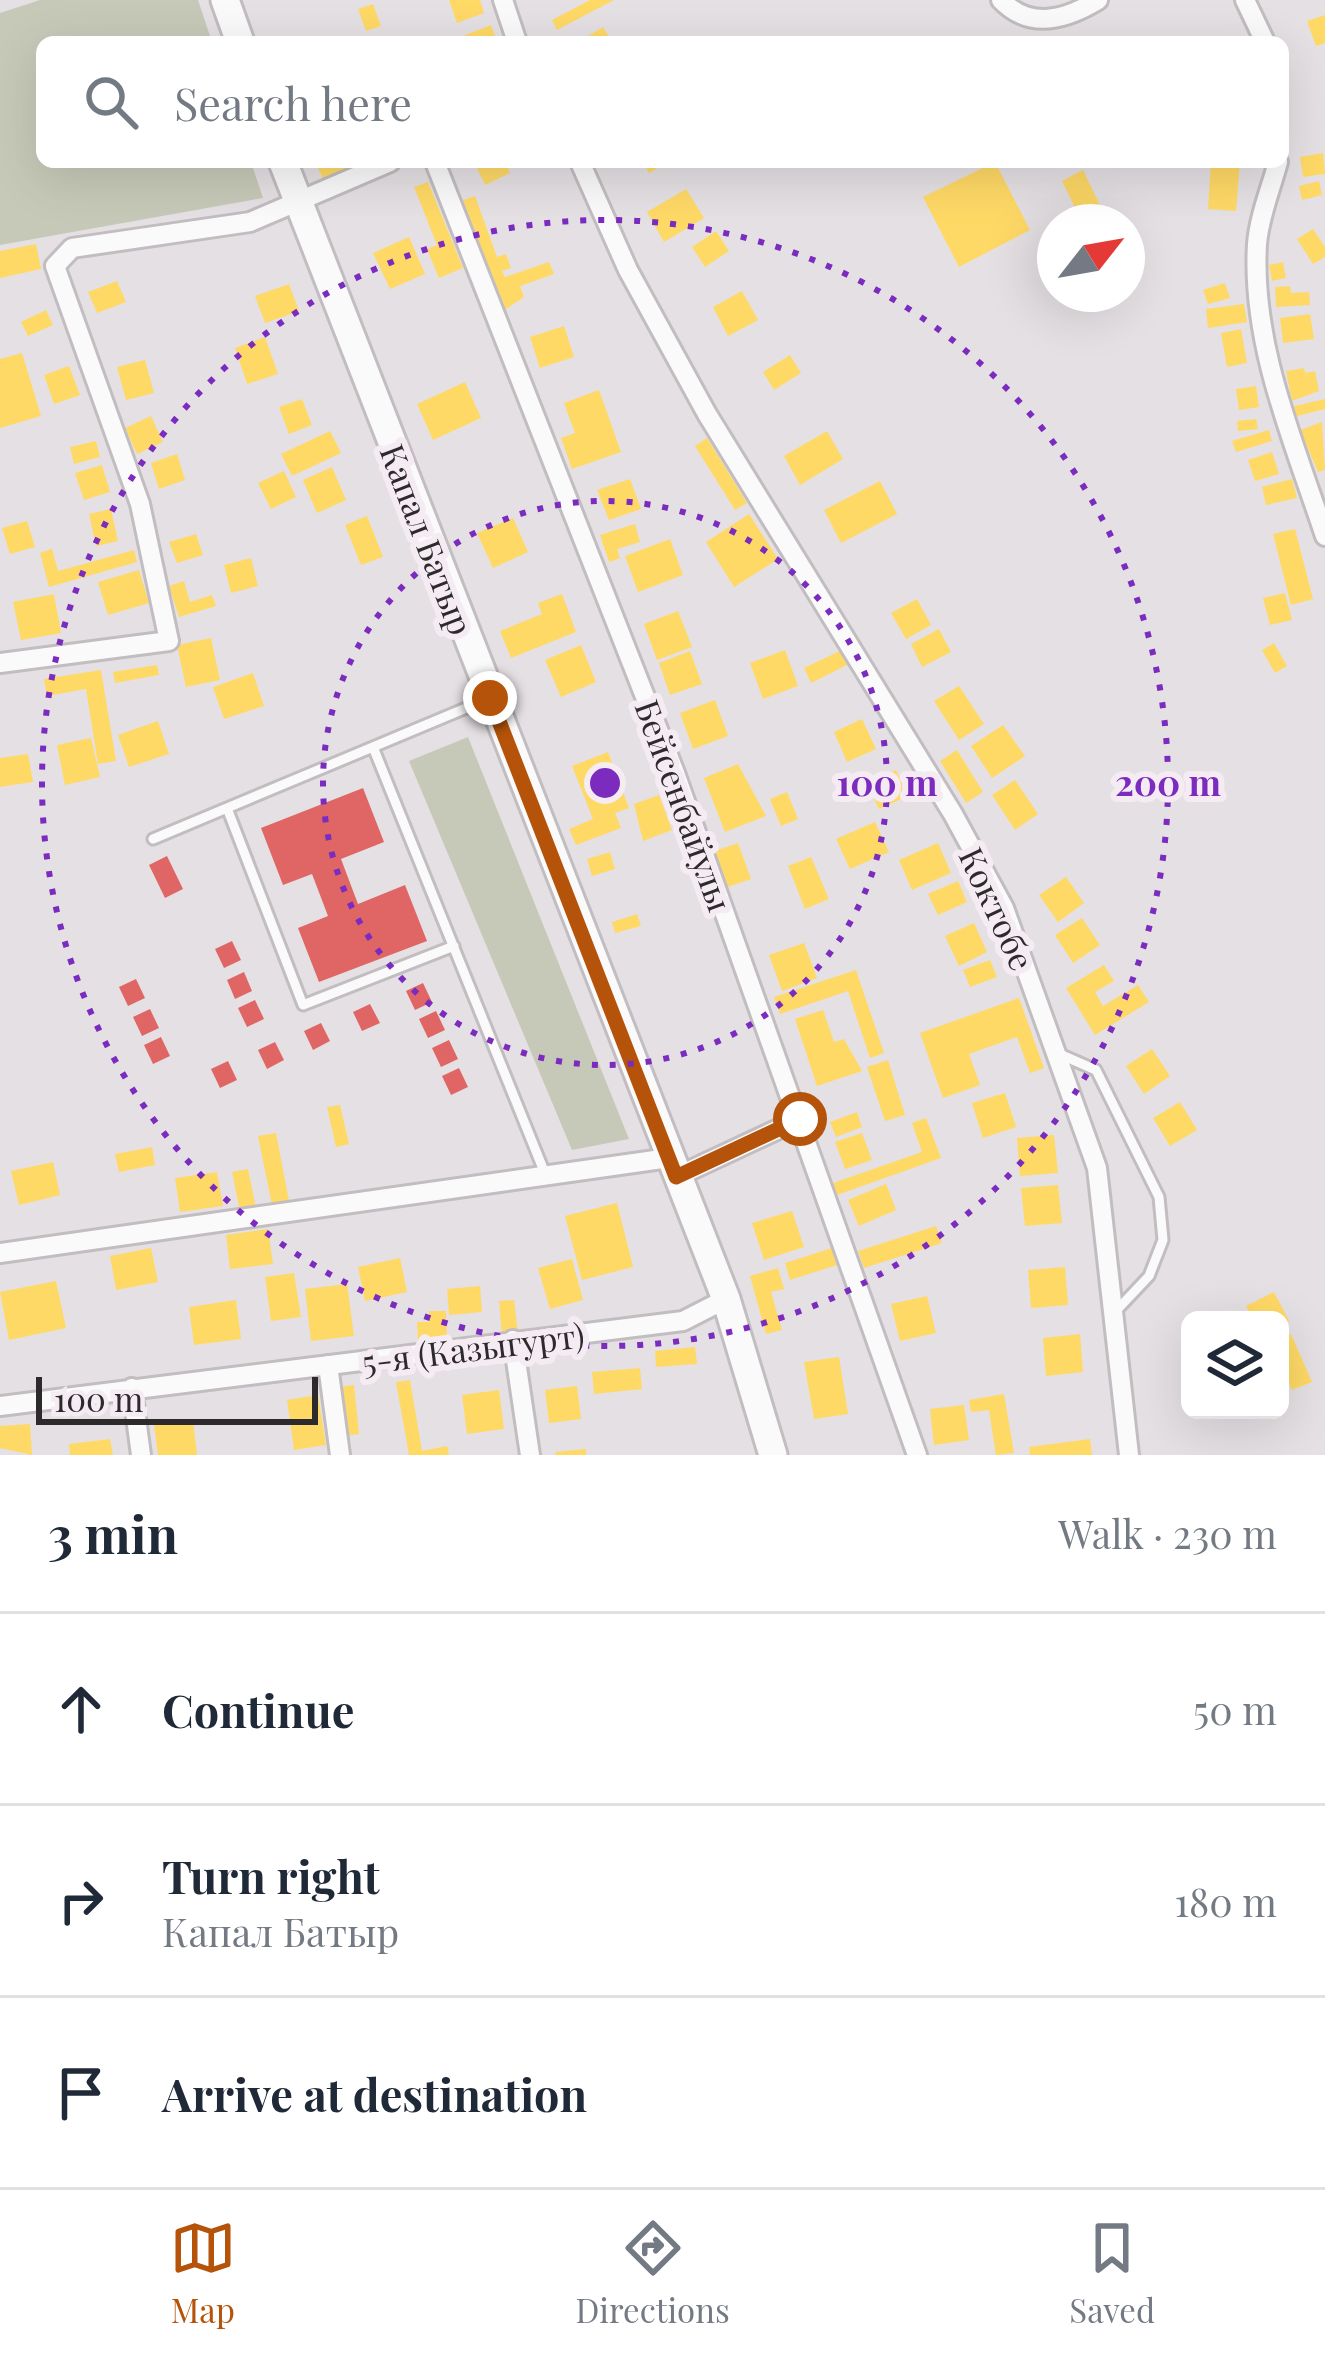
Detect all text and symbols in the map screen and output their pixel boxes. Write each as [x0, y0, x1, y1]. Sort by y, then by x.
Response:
search box [36, 36, 1289, 168]
icon: search [78, 69, 144, 135]
text: Search here [174, 72, 412, 132]
north arrow [1037, 204, 1145, 312]
street label: Капал Батыр [371, 437, 485, 641]
route end [463, 671, 517, 725]
street label: Бейсенбайулы [626, 693, 744, 917]
text: 100 m [836, 757, 938, 805]
text: 200 m [1115, 757, 1222, 805]
centre of rings [584, 762, 626, 804]
street label: Коктобе [950, 840, 1046, 976]
route start [773, 1092, 827, 1146]
map controls [1181, 1311, 1289, 1419]
button: layers [1181, 1311, 1289, 1419]
street label: 5-я (Казыгурт) [359, 1312, 587, 1382]
scale bar [36, 1371, 318, 1424]
text: 100 m [54, 1376, 143, 1420]
text: 3 min [48, 1499, 178, 1567]
text: Walk · 230 m [1058, 1507, 1277, 1559]
icon: ahead [48, 1676, 114, 1742]
text: Continue [162, 1679, 354, 1739]
text: 50 m [1193, 1683, 1277, 1735]
text: Turn right [162, 1845, 380, 1905]
icon: right [48, 1868, 114, 1934]
text: 180 m [1175, 1875, 1277, 1927]
text: Капал Батыр [162, 1905, 399, 1957]
icon: arrive [48, 2060, 114, 2126]
text: Arrive at destination [162, 2063, 587, 2123]
tab: Map [170, 2215, 236, 2331]
tab: Directions [575, 2215, 730, 2331]
tab: Saved [1069, 2215, 1155, 2331]

